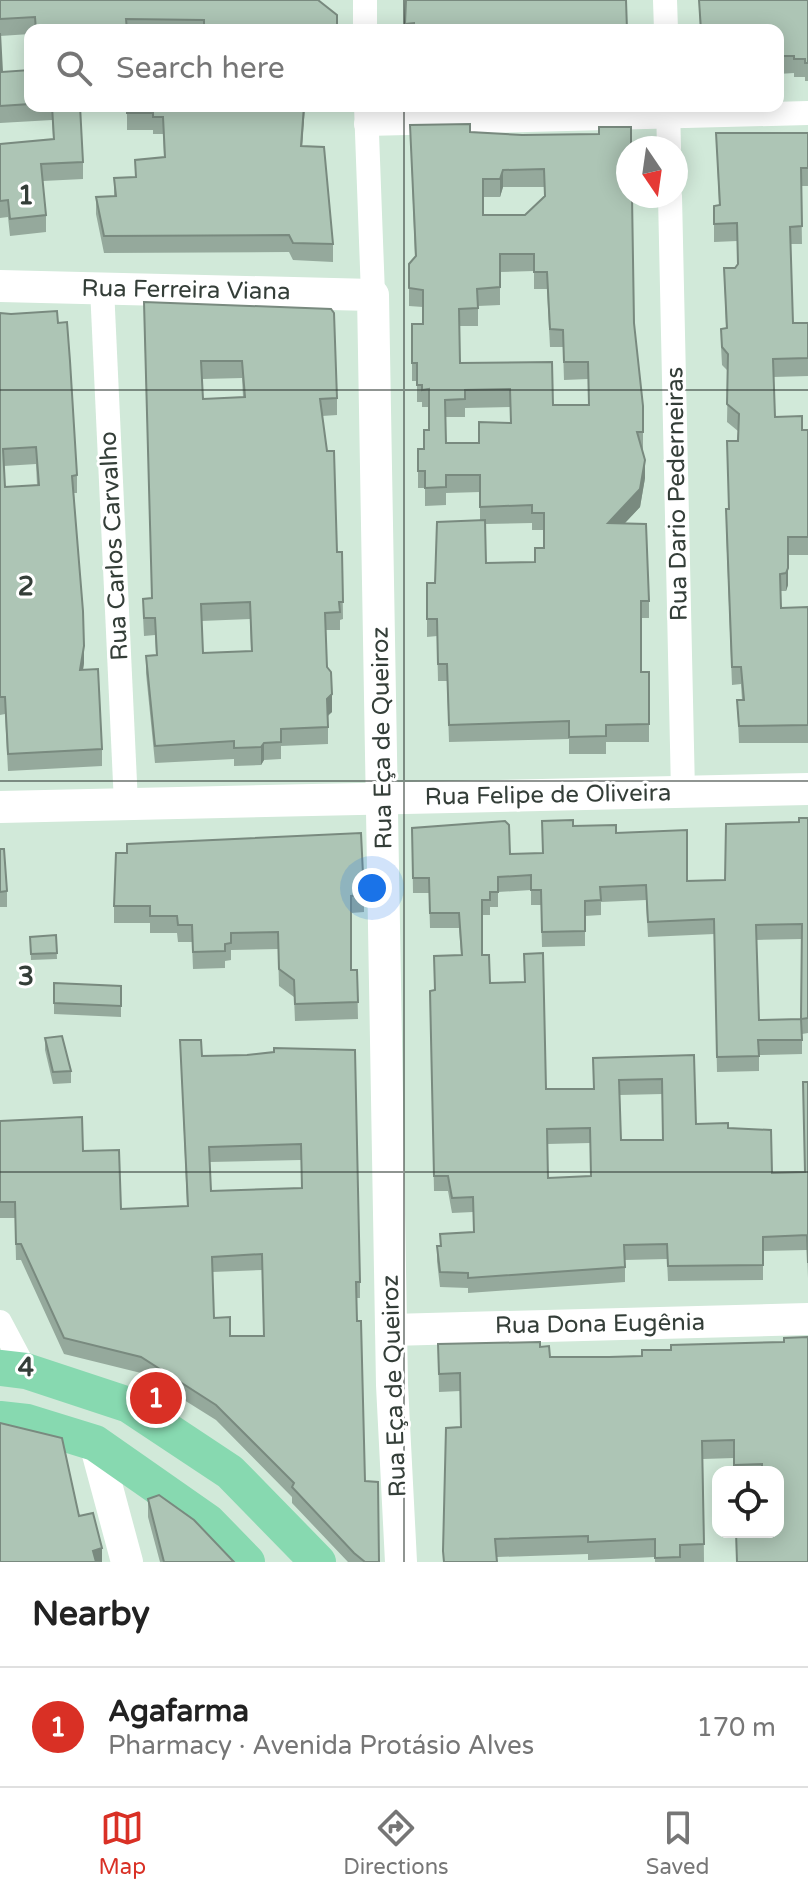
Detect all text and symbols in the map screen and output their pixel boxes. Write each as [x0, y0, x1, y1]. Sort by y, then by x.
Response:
search box [24, 24, 784, 112]
icon: search [52, 46, 96, 90]
text: Search here [116, 50, 285, 87]
north arrow [616, 136, 688, 208]
text: 1 [18, 180, 34, 211]
street label: Rua Ferreira Viana [81, 274, 291, 306]
street label: Rua Dario Pederneiras [660, 367, 694, 621]
street label: Rua Carlos Carvalho [94, 431, 134, 661]
text: 2 [18, 571, 34, 602]
street label: Rua Eça de Queiroz [366, 626, 398, 850]
street label: Rua Felipe de Oliveira [424, 778, 672, 812]
your location [352, 868, 392, 908]
text: 3 [18, 961, 34, 992]
street label: Rua Eça de Queiroz [376, 1274, 412, 1498]
street label: Rua Dona Eugênia [495, 1308, 705, 1340]
text: 4 [18, 1352, 34, 1383]
pin: 1 [130, 1368, 182, 1428]
map controls [712, 1466, 784, 1538]
button: locate [712, 1466, 784, 1538]
text: Nearby [32, 1594, 150, 1635]
text: Agafarma [108, 1693, 249, 1730]
text: 1 [50, 1712, 66, 1743]
text: 170 m [696, 1712, 776, 1743]
text: Pharmacy · Avenida Protásio Alves [108, 1730, 534, 1761]
tab: Map [99, 1806, 146, 1880]
tab: Directions [343, 1806, 449, 1880]
tab: Saved [646, 1806, 709, 1880]

